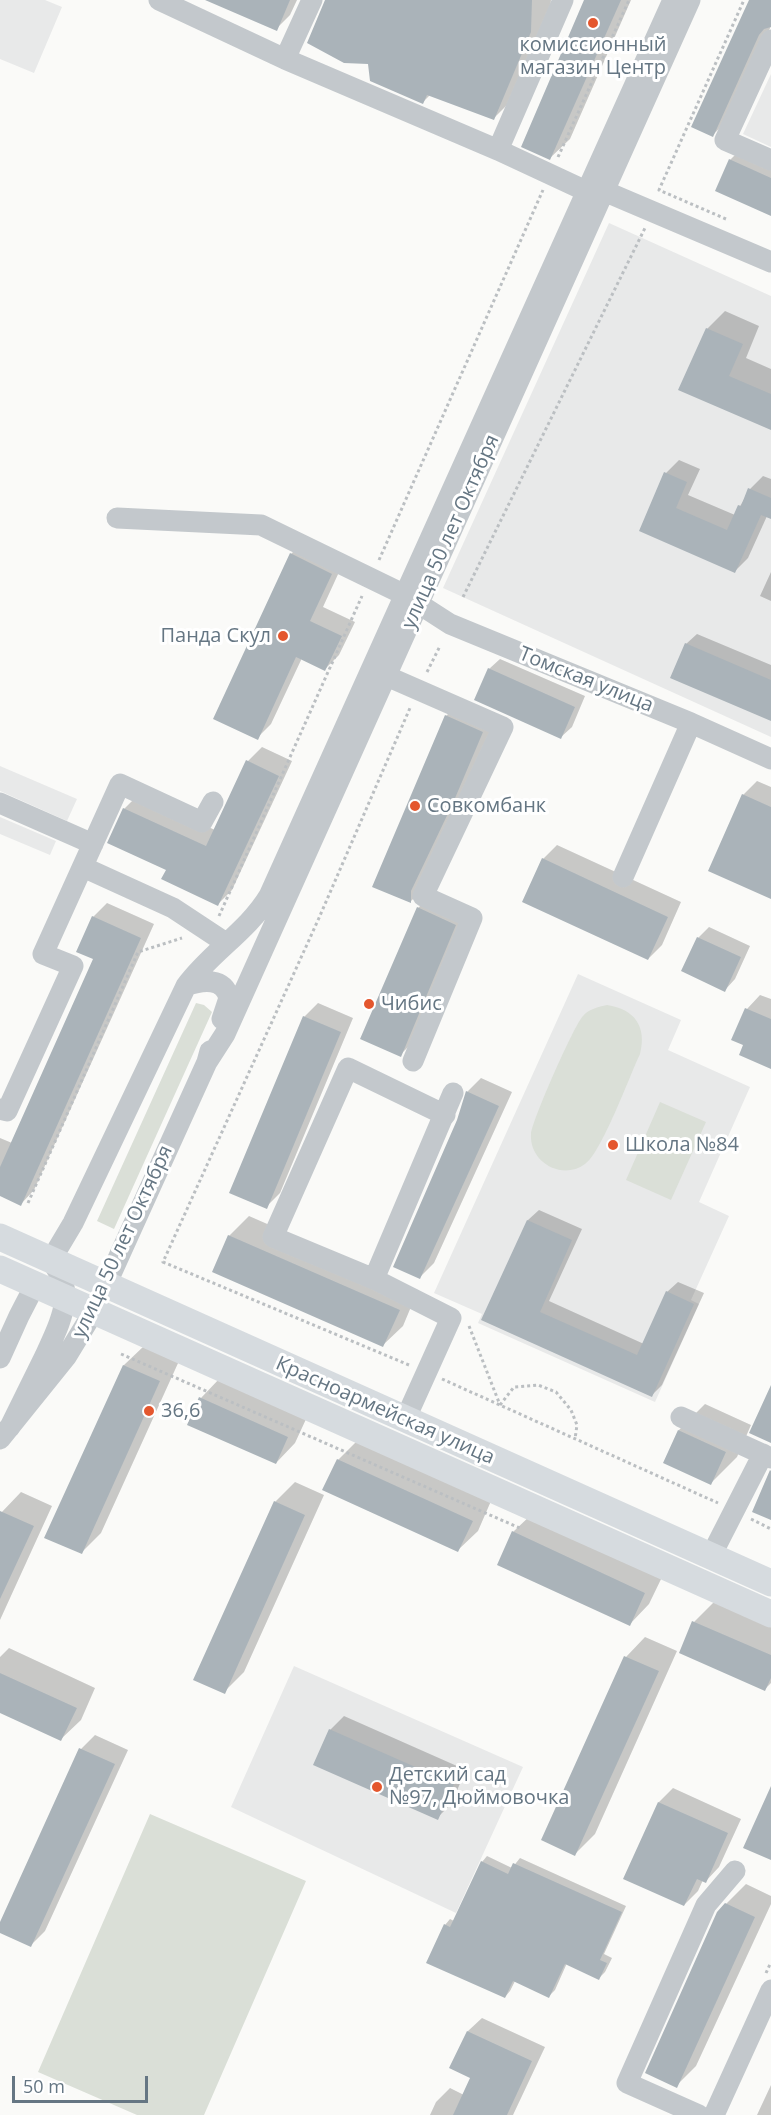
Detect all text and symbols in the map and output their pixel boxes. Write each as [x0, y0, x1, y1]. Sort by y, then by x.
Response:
marker: комиссионный магазин Центр [586, 16, 600, 30]
place label: комиссионный магазин Центр [519, 33, 667, 80]
street label: улица 50 лет Октября [397, 431, 505, 633]
place label: Панда Скул [160, 624, 271, 648]
marker: Панда Скул [276, 629, 290, 643]
street label: Томская улица [515, 642, 657, 718]
place label: Совкомбанк [427, 794, 546, 818]
marker: Совкомбанк [408, 799, 422, 813]
place label: Чибис [381, 992, 442, 1016]
marker: Чибис [362, 997, 376, 1011]
place label: Школа №84 [625, 1133, 739, 1157]
marker: Школа №84 [606, 1138, 620, 1152]
street label: улица 50 лет Октября [68, 1142, 178, 1342]
street label: Красноармейская улица [272, 1352, 498, 1470]
place label: 36,6 [161, 1399, 200, 1423]
marker: 36,6 [142, 1404, 156, 1418]
place label: Детский сад №97, Дюймовочка [389, 1763, 569, 1810]
marker: Детский сад №97, Дюймовочка [370, 1780, 384, 1794]
scale bar [15, 2064, 152, 2102]
text: 50 m [23, 2074, 65, 2098]

